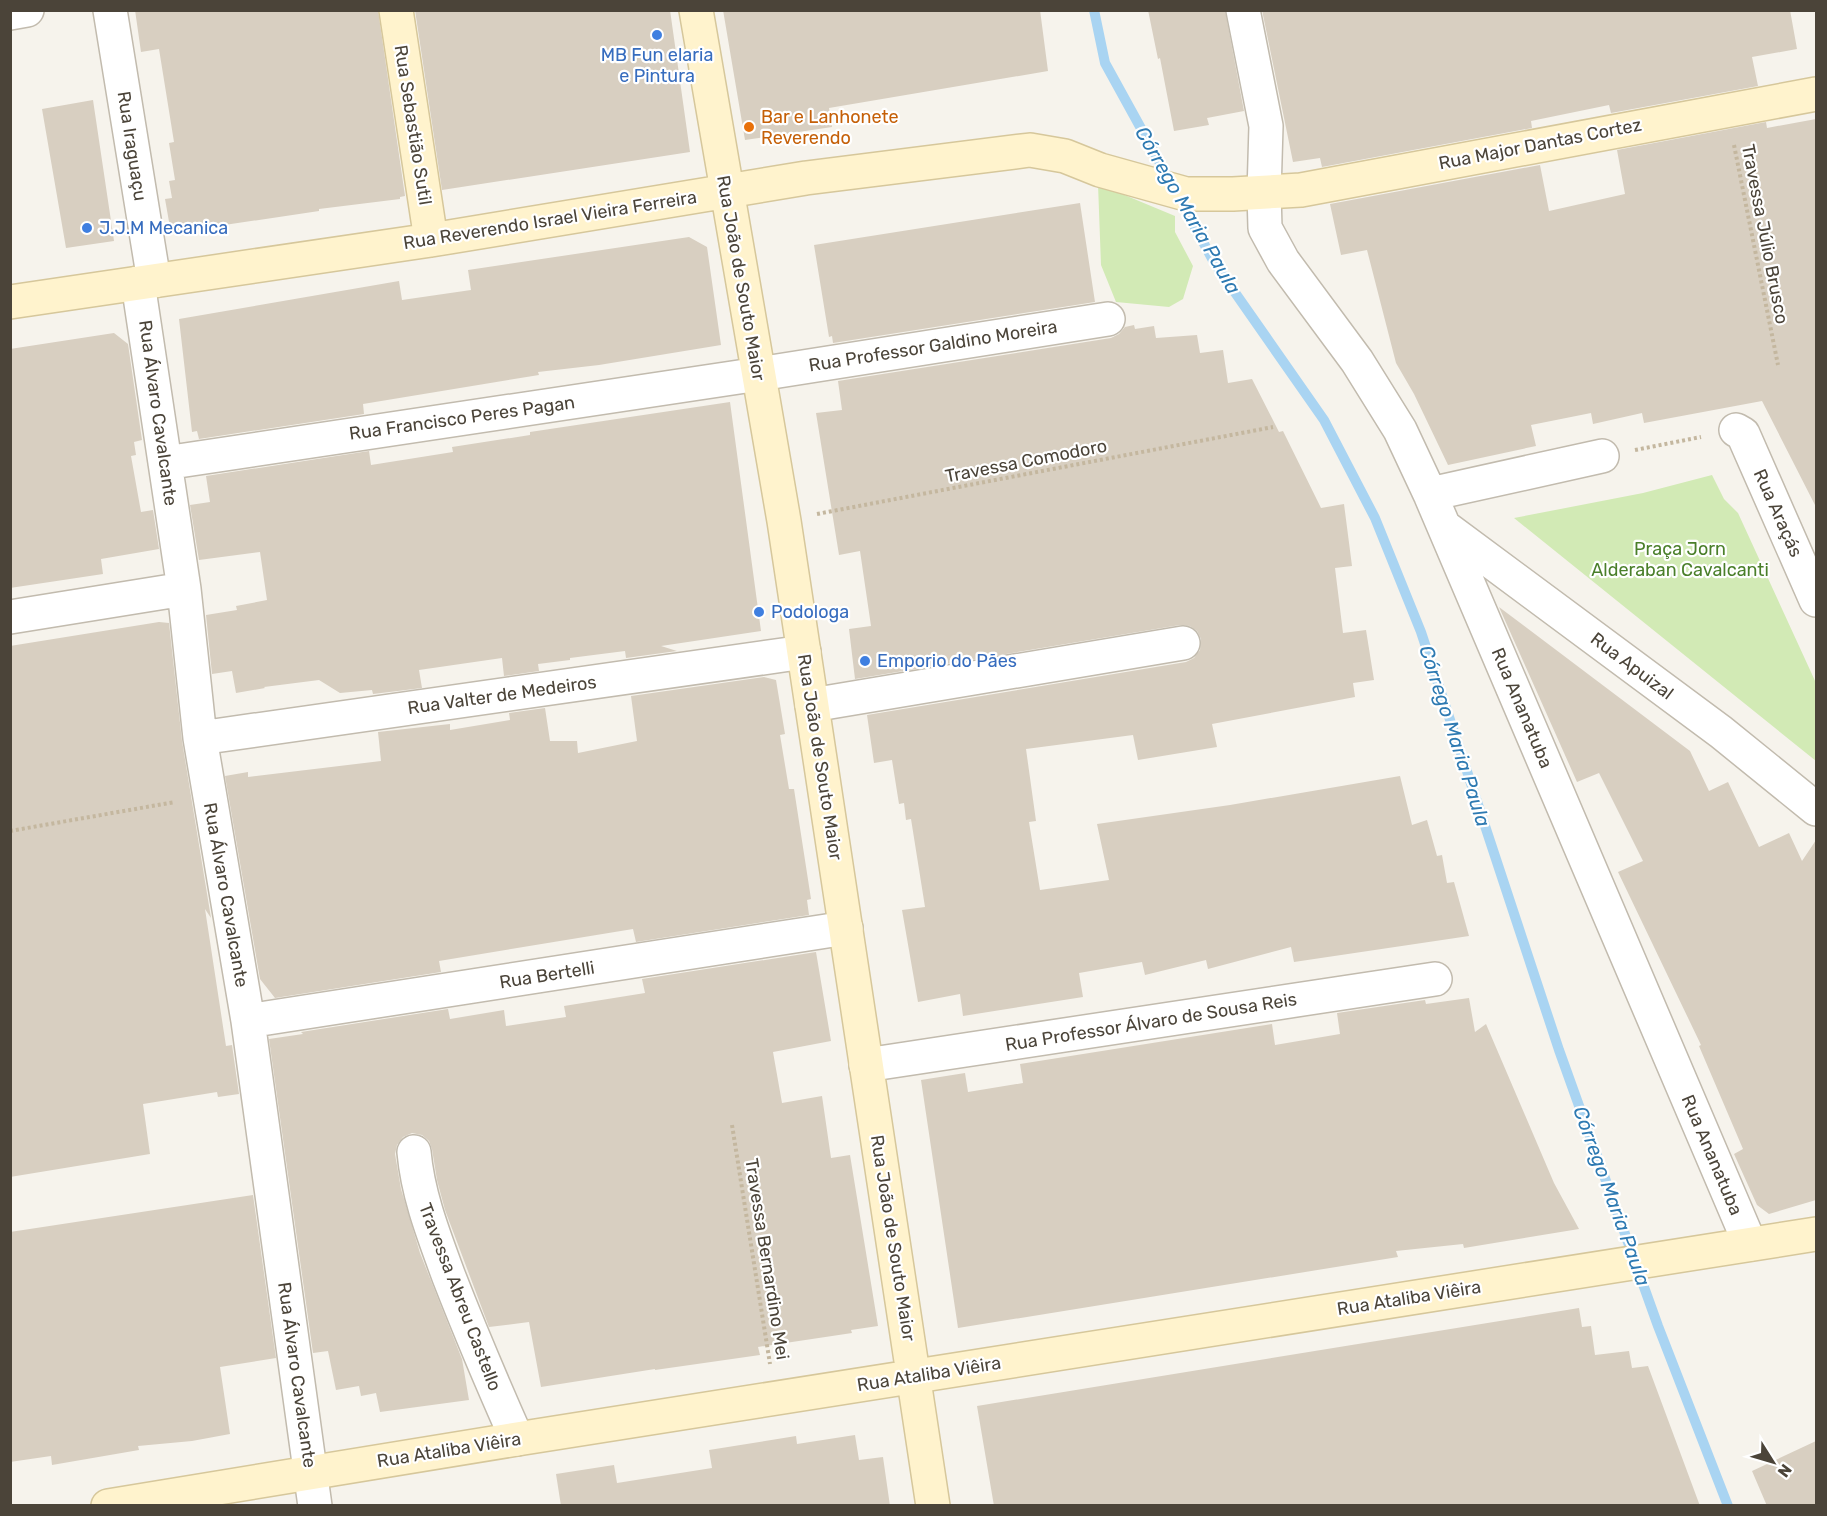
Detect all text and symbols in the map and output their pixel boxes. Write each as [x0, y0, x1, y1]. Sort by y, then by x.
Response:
marker: MB Fun elaria e Pintura [650, 28, 664, 42]
street label: Rua Sebastião Sutil [389, 43, 437, 207]
place label: MB Fun elaria e Pintura [601, 44, 713, 87]
street label: Rua Iraguaçu [112, 90, 152, 202]
place label: Bar e Lanhonete Reverendo [761, 106, 899, 149]
street label: Rua Major Dantas Cortez [1437, 114, 1643, 174]
marker: Bar e Lanhonete Reverendo [742, 120, 756, 134]
water label: Córrego Maria Paula [1130, 122, 1246, 298]
street label: Travessa Júlio Brusco [1737, 142, 1793, 326]
street label: Rua João de Souto Maior [712, 173, 770, 383]
street label: Rua Reverendo Israel Vieira Ferreira [402, 186, 698, 254]
place label: J.J.M Mecanica [99, 217, 228, 239]
marker: J.J.M Mecanica [80, 221, 94, 235]
street label: Rua Professor Galdino Moreira [807, 315, 1059, 377]
street label: Rua Álvaro Cavalcante [134, 319, 182, 507]
street label: Rua Francisco Peres Pagan [348, 391, 576, 445]
street label: Travessa Comodoro [943, 435, 1109, 487]
street label: Rua Araçás [1749, 465, 1807, 561]
park label: Praça Jorn Alderaban Cavalcanti [1591, 538, 1769, 581]
place label: Podologa [771, 601, 849, 623]
marker: Podologa [752, 605, 766, 619]
street label: Rua Apuizal [1586, 628, 1678, 704]
water label: Córrego Maria Paula [1414, 642, 1496, 830]
street label: Rua Ananatuba [1487, 644, 1557, 772]
place label: Emporio do Pães [877, 650, 1017, 672]
street label: Rua João de Souto Maior [793, 652, 847, 862]
marker: Emporio do Pães [858, 654, 872, 668]
street label: Rua Valter de Medeiros [406, 671, 598, 719]
street label: Rua Álvaro Cavalcante [199, 801, 253, 989]
street label: Rua Bertelli [498, 957, 596, 993]
street label: Rua Professor Álvaro de Sousa Reis [1004, 988, 1298, 1056]
street label: Rua Ananatuba [1677, 1091, 1747, 1219]
water label: Córrego Maria Paula [1568, 1103, 1656, 1289]
street label: Rua João de Souto Maior [866, 1133, 920, 1343]
street label: Travessa Bernardino Mei [740, 1157, 794, 1361]
street label: Travessa Abreu Castello [414, 1200, 506, 1394]
street label: Rua Ataliba Viêira [1335, 1276, 1483, 1320]
street label: Rua Álvaro Cavalcante [273, 1281, 321, 1469]
street label: Rua Ataliba Viêira [855, 1352, 1003, 1396]
street label: Rua Ataliba Viêira [375, 1428, 523, 1472]
north arrow [1743, 1432, 1803, 1492]
text: N [1774, 1460, 1796, 1481]

